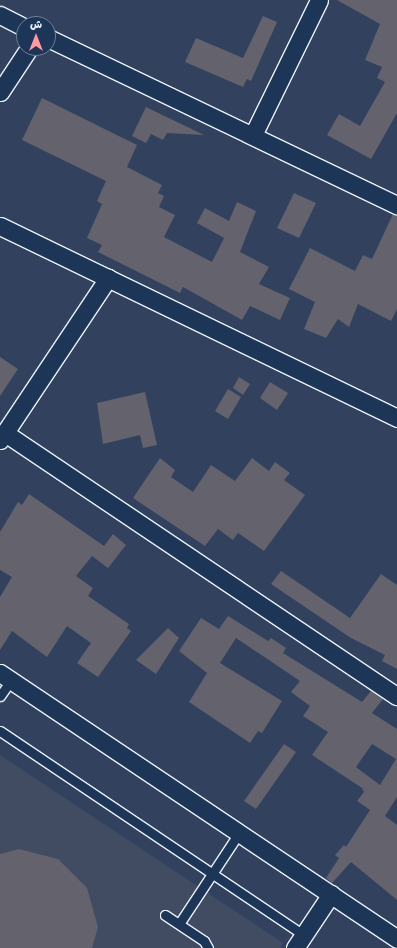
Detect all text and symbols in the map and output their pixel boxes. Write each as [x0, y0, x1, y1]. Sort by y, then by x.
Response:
north arrow [16, 16, 56, 56]
text: ش [30, 17, 42, 32]

